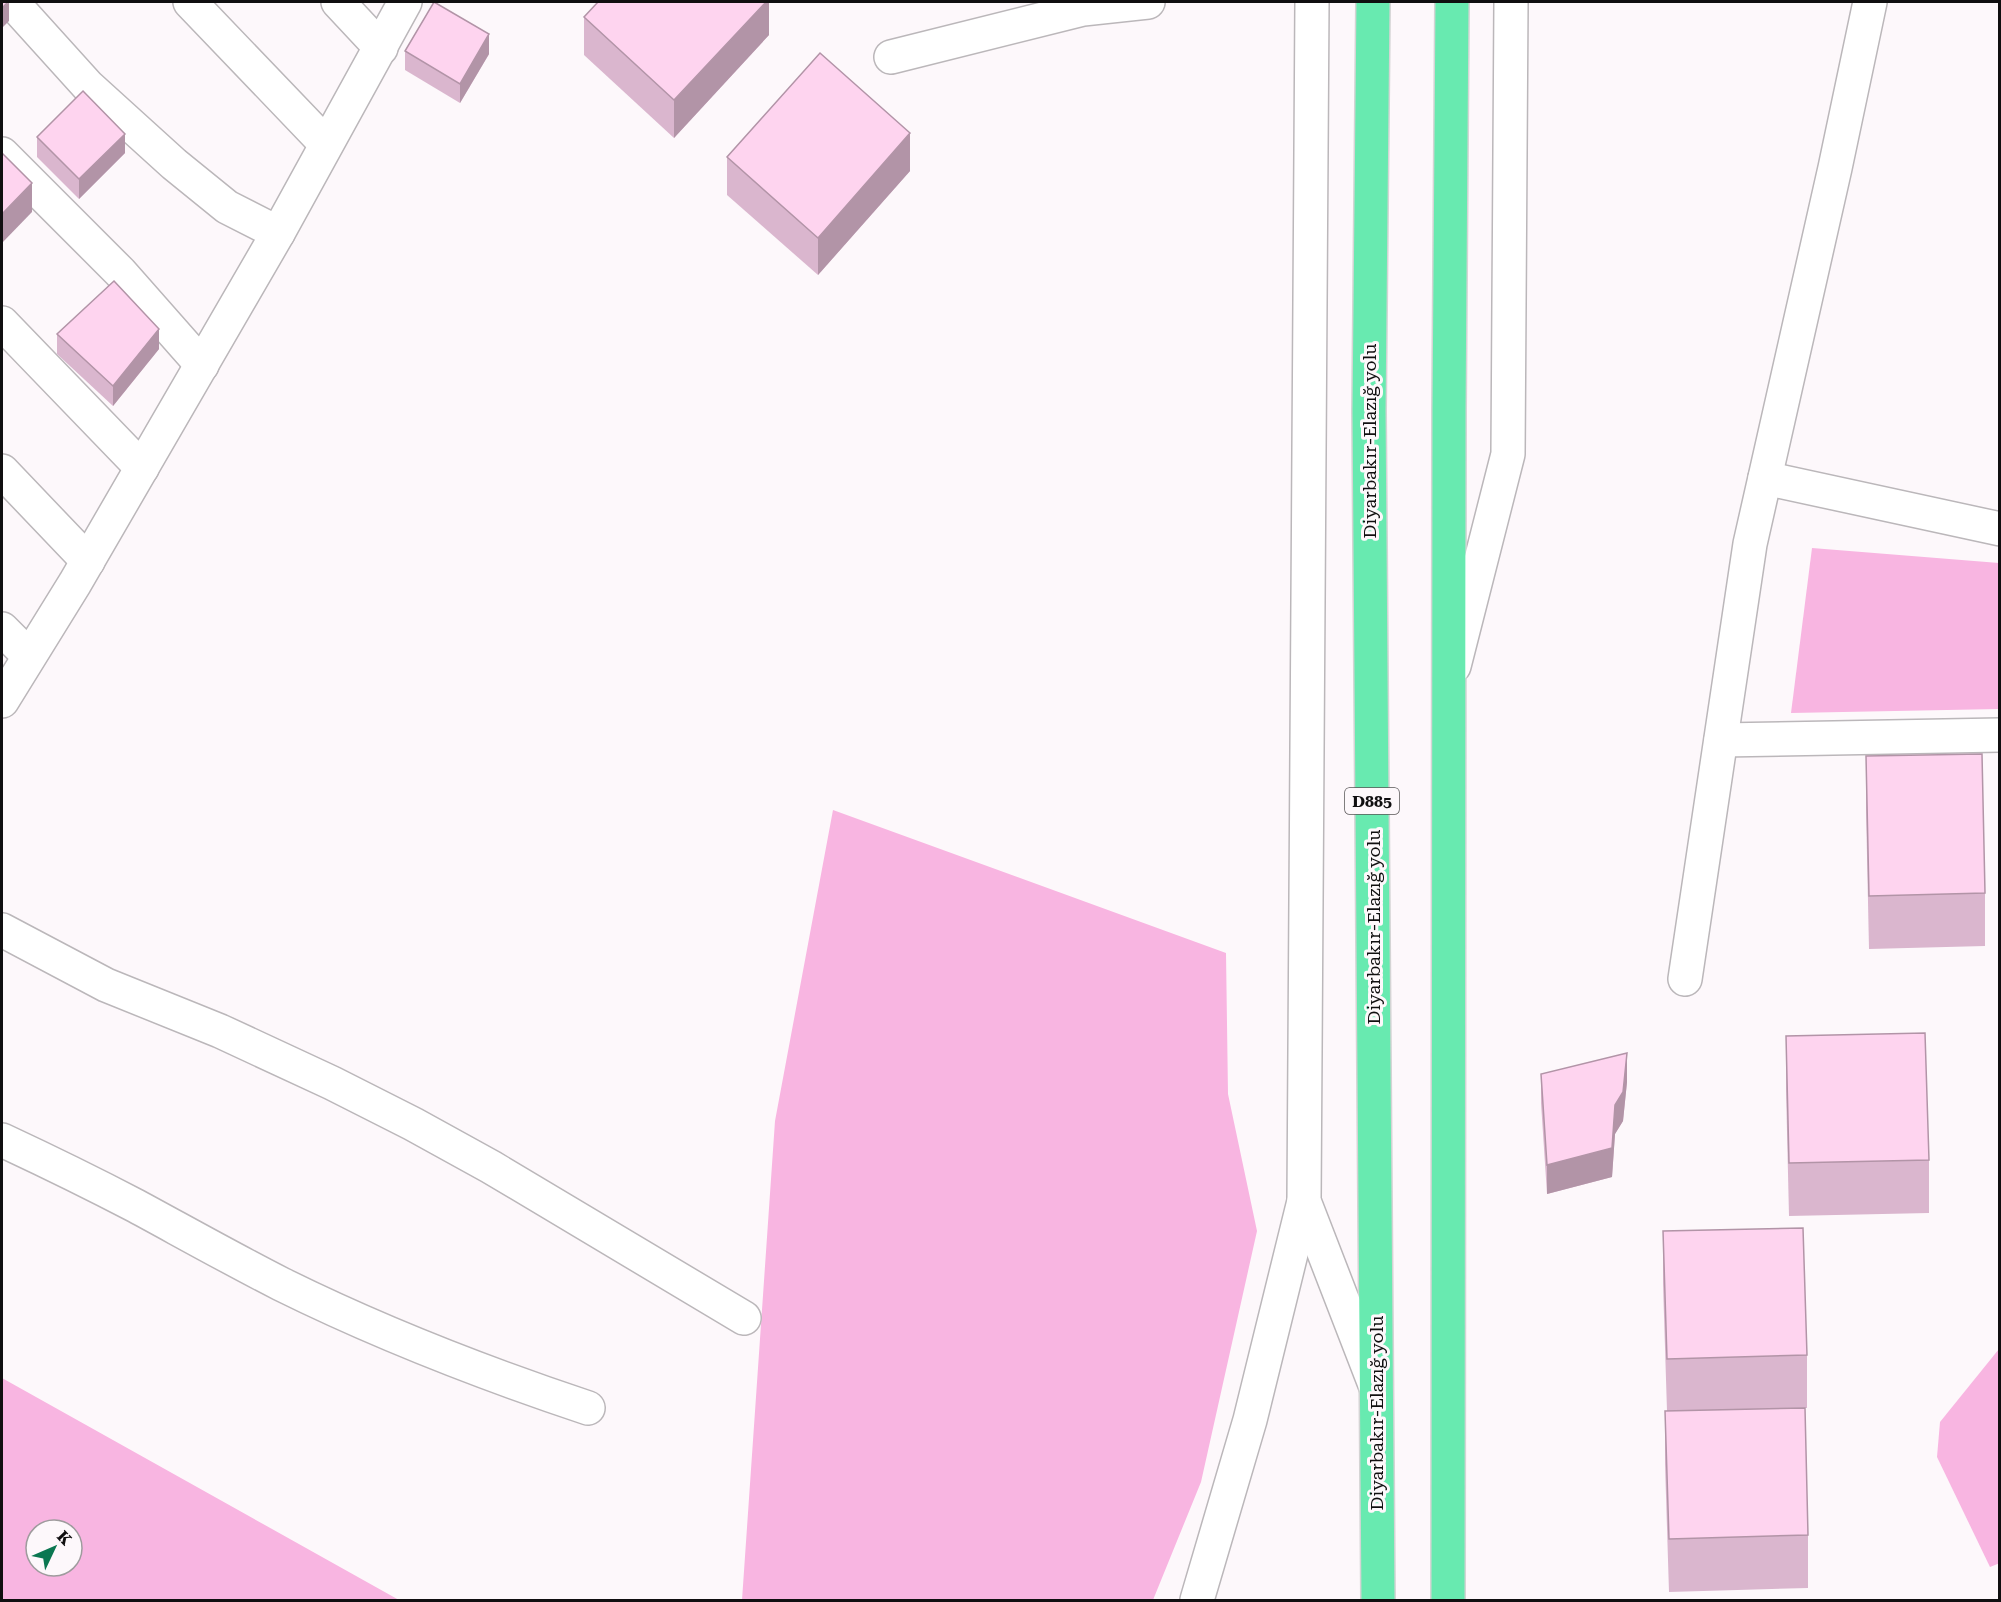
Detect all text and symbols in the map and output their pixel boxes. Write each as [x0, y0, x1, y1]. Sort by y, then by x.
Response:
street label: Diyarbakır-Elazığ yolu [1359, 344, 1380, 538]
road number: D885 [1345, 788, 1399, 814]
street label: Diyarbakır-Elazığ yolu [1363, 830, 1384, 1024]
street label: Diyarbakır-Elazığ yolu [1366, 1316, 1387, 1510]
north arrow [24, 1518, 84, 1578]
text: K [53, 1527, 76, 1549]

